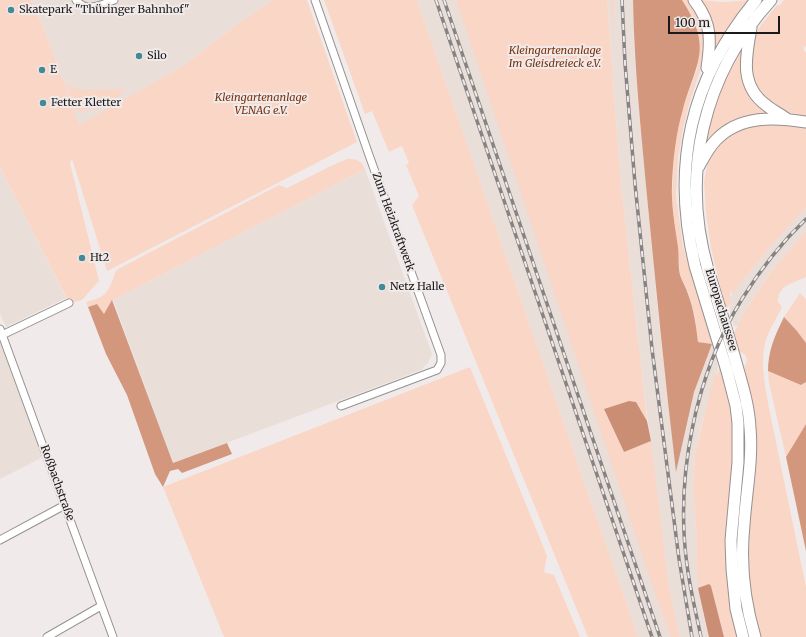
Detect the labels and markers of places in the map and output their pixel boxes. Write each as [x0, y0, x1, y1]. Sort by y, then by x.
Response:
place label: Skatepark "Thüringer Bahnhof" [19, 3, 189, 17]
marker: Skatepark "Thüringer Bahnhof" [6, 5, 16, 15]
place label: Silo [147, 49, 167, 63]
marker: Silo [134, 51, 144, 61]
place label: E [50, 63, 57, 77]
marker: E [37, 65, 47, 75]
place label: Fetter Kletter [51, 96, 121, 110]
marker: Fetter Kletter [38, 98, 48, 108]
place label: Ht2 [90, 251, 109, 265]
marker: Ht2 [77, 253, 87, 263]
place label: Netz Halle [390, 280, 444, 294]
marker: Netz Halle [377, 282, 387, 292]

